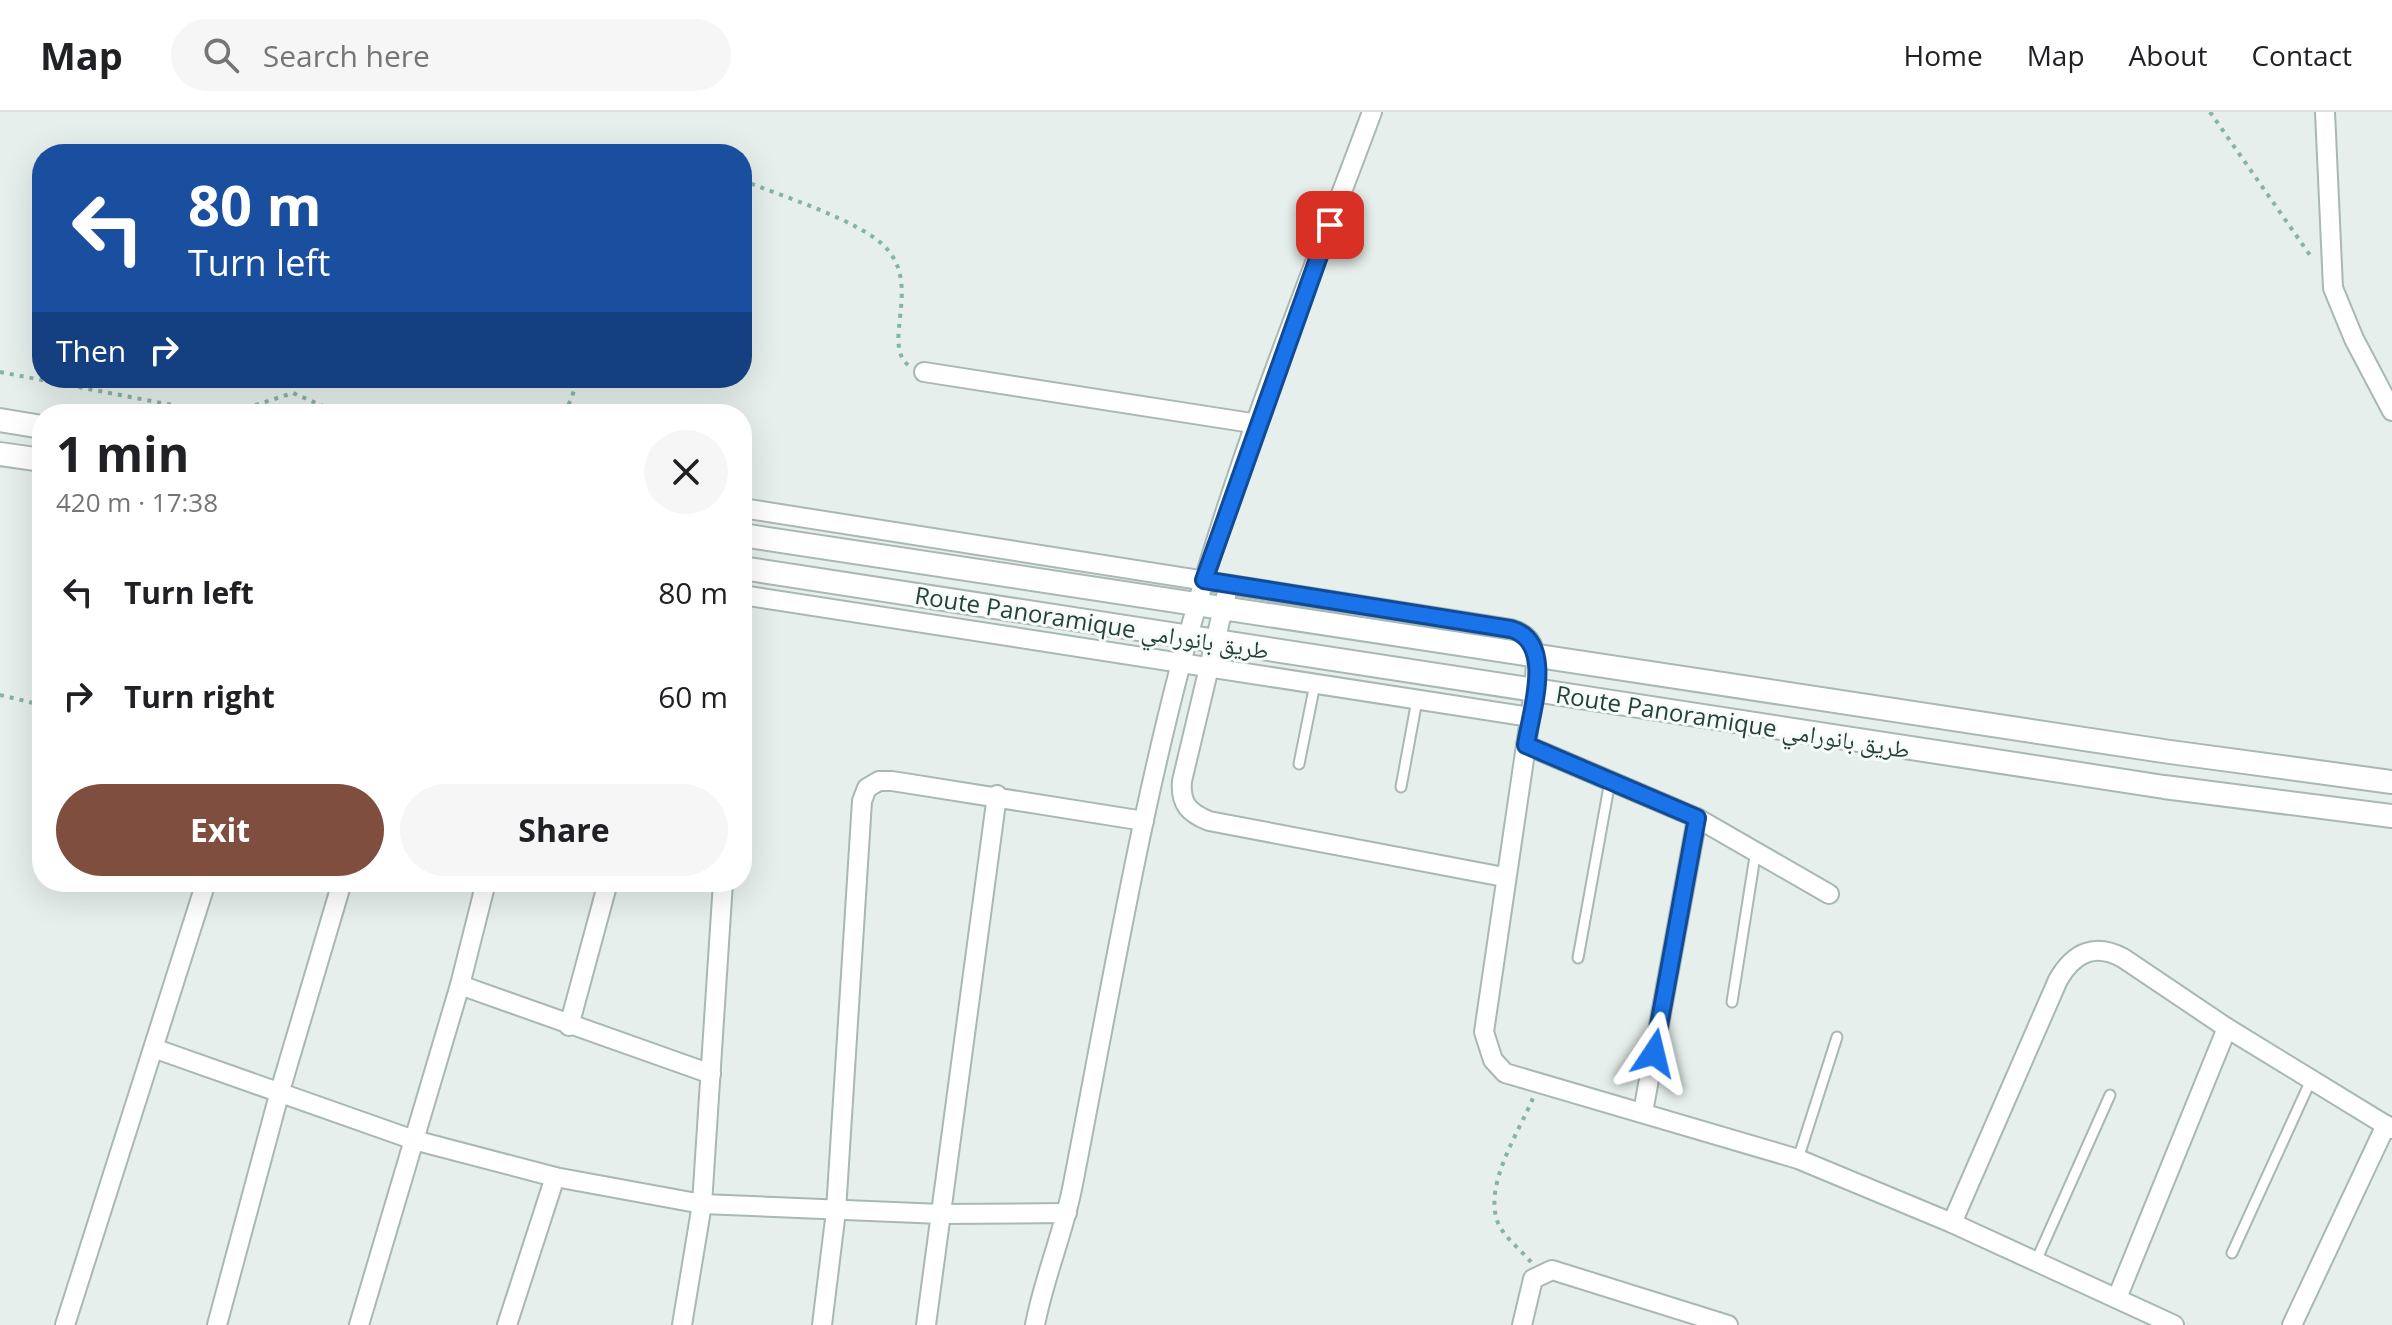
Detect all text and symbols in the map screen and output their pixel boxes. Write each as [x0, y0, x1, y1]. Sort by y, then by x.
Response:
search box [171, 19, 731, 91]
text: Map [40, 29, 123, 81]
icon: search [199, 33, 243, 77]
text: Search here [263, 35, 430, 76]
text: Home [1904, 36, 1983, 74]
text: Map [2027, 36, 2085, 74]
text: About [2129, 36, 2207, 74]
text: Contact [2251, 36, 2352, 74]
text: 80 m [188, 166, 322, 242]
icon: left [56, 176, 160, 280]
pin [1296, 191, 1364, 259]
icon: arrive [1308, 203, 1352, 247]
text: Turn left [188, 238, 330, 287]
icon: right [142, 328, 186, 372]
text: Then [56, 330, 126, 371]
text: 1 min [56, 421, 189, 486]
button: close [644, 430, 728, 514]
text: 420 m · 17:38 [56, 484, 218, 520]
icon: left [56, 570, 100, 614]
text: Turn left [124, 572, 254, 613]
text: 80 m [658, 572, 728, 613]
street label: Route Panoramique طريق بانورامي [912, 578, 1271, 670]
icon: right [56, 674, 100, 718]
text: Turn right [124, 676, 275, 717]
text: 60 m [658, 676, 728, 717]
street label: Route Panoramique طريق بانورامي [1553, 677, 1912, 769]
button: Exit [56, 784, 384, 876]
button: Share [400, 784, 728, 876]
position arrow [1612, 1011, 1696, 1095]

